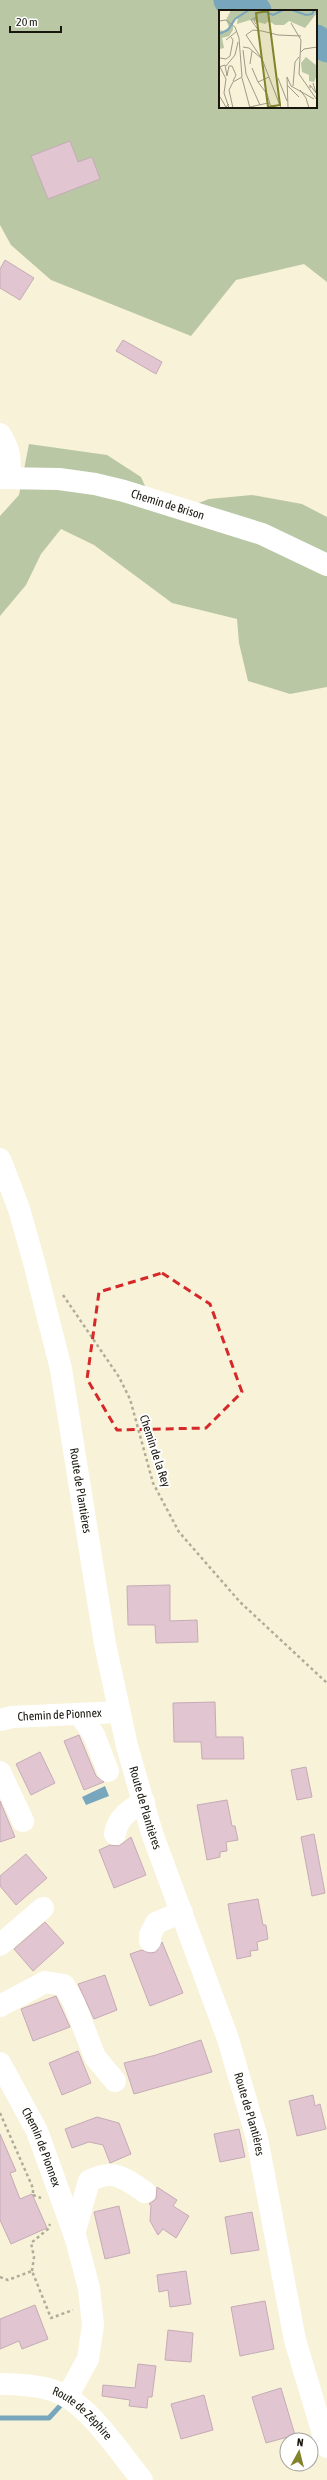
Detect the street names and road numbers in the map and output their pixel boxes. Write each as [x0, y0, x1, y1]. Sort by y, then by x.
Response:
street label: Chemin de Brison [129, 487, 206, 523]
street label: Chemin de la Rey [137, 1413, 173, 1489]
street label: Route de Plantières [67, 1447, 94, 1534]
street label: Chemin de Pionnex [17, 1706, 102, 1724]
street label: Route de Plantières [126, 1764, 164, 1851]
street label: Route de Plantières [231, 2071, 267, 2157]
street label: Chemin de Pionnex [19, 2105, 64, 2189]
street label: Route de Zéphire [50, 2384, 115, 2443]

